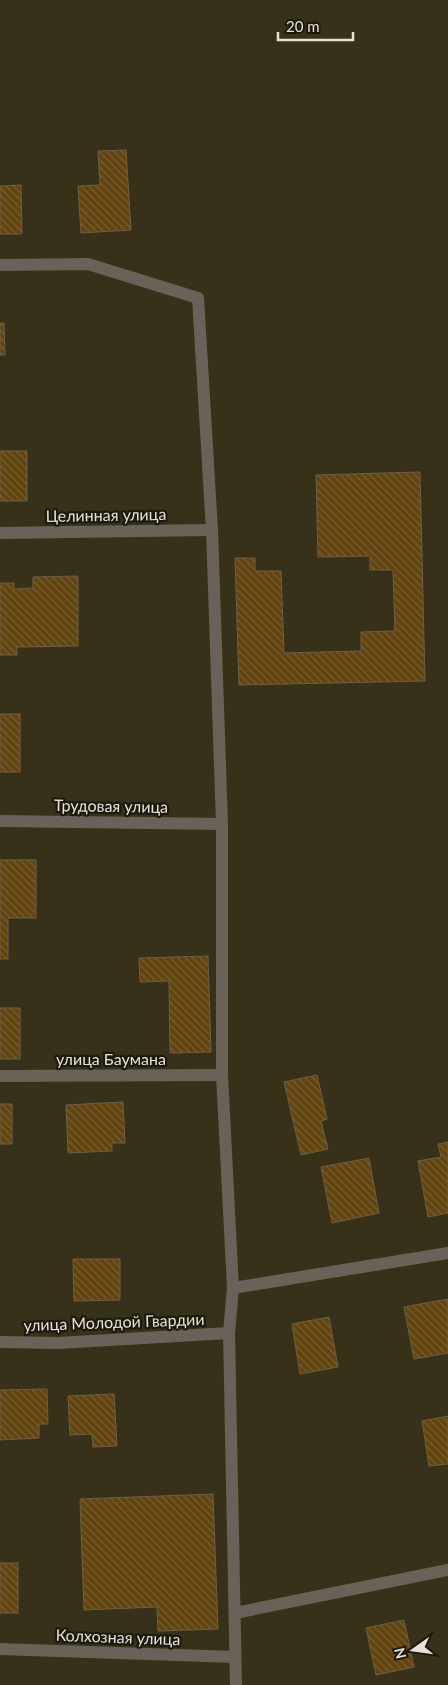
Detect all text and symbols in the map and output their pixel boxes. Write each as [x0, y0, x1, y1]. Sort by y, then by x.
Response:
scale bar [278, 10, 353, 42]
text: 20 m [286, 17, 320, 35]
street label: Целинная улица [45, 504, 166, 525]
street label: Трудовая улица [54, 795, 168, 816]
street label: улица Баумана [56, 1049, 166, 1068]
street label: улица Молодой Гвардии [23, 1309, 205, 1334]
street label: Колхозная улица [55, 1625, 181, 1648]
north arrow [388, 1625, 438, 1675]
text: N [390, 1646, 409, 1661]

